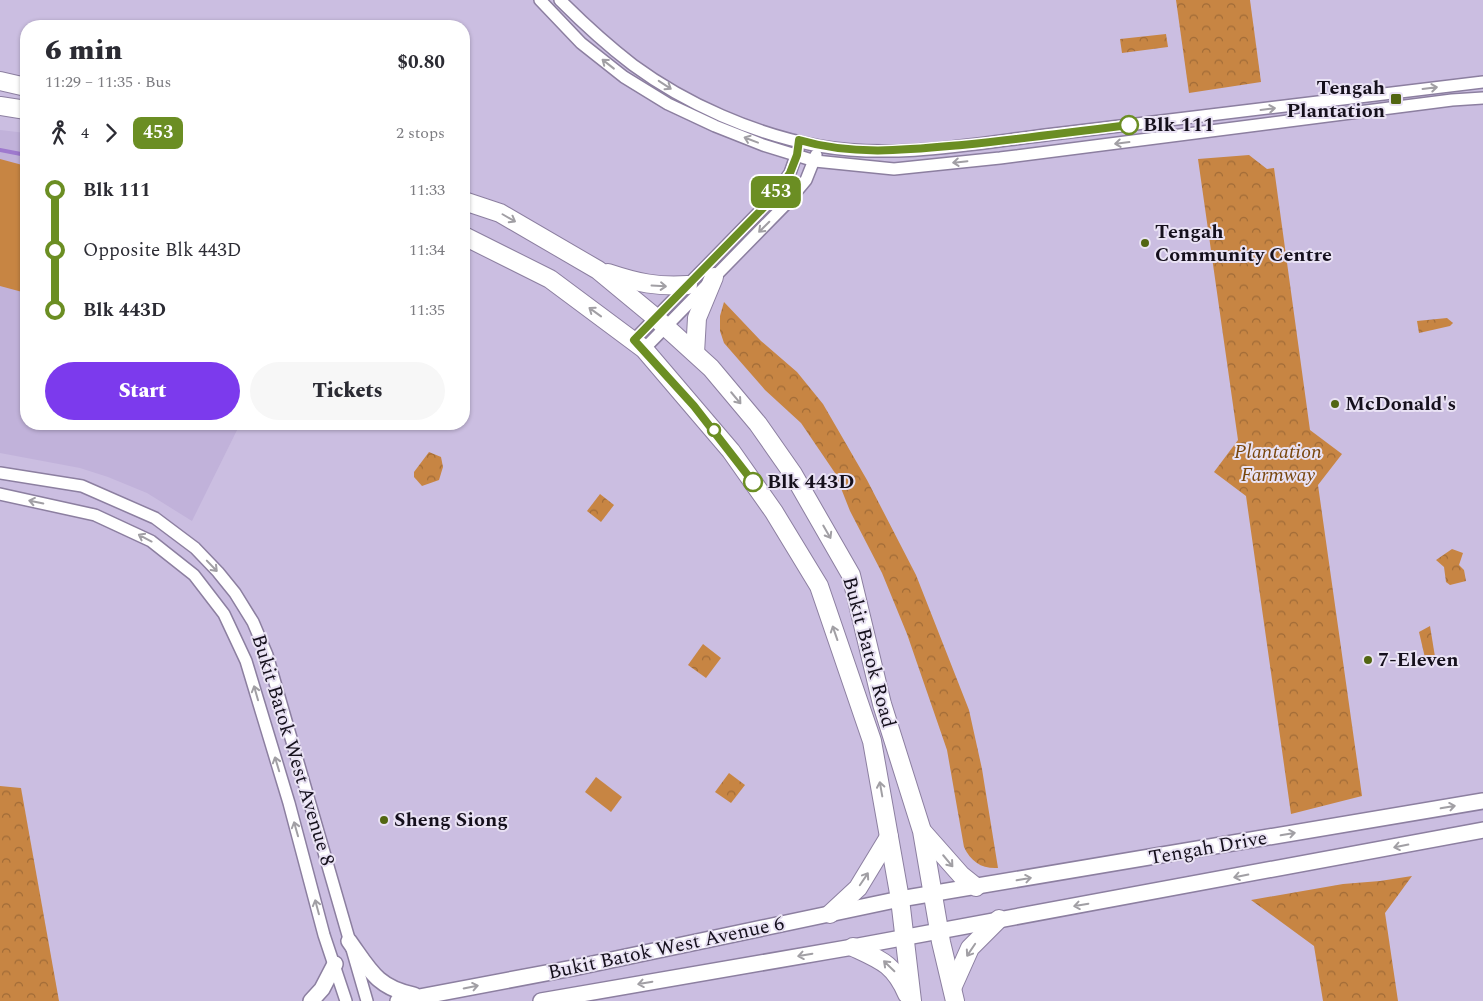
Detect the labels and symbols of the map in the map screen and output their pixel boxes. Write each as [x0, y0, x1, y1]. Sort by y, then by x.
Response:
one-way arrow [601, 59, 614, 70]
place label: Tengah Plantation [1286, 73, 1385, 126]
one-way arrow [658, 81, 672, 91]
one-way arrow [1421, 83, 1437, 93]
marker: Tengah Plantation [1389, 92, 1403, 106]
one-way arrow [1260, 104, 1276, 114]
place label: Blk 111 [1143, 110, 1214, 140]
marker: Blk 111 [1119, 115, 1139, 135]
one-way arrow [743, 135, 759, 144]
one-way arrow [1114, 138, 1130, 148]
one-way arrow [953, 157, 969, 167]
line badge: 453 [747, 176, 805, 208]
one-way arrow [501, 214, 516, 224]
place label: Tengah Community Centre [1155, 217, 1332, 270]
one-way arrow [758, 220, 770, 233]
marker: Tengah Community Centre [1139, 237, 1151, 249]
one-way arrow [651, 281, 667, 290]
one-way arrow [589, 306, 602, 317]
place label: McDonald's [1345, 389, 1456, 419]
one-way arrow [730, 391, 742, 404]
marker: McDonald's [1329, 398, 1341, 410]
unlabelled marker [707, 423, 721, 437]
park label: Plantation Farmway [1234, 437, 1322, 490]
place label: Blk 443D [767, 467, 854, 497]
marker: Blk 443D [743, 472, 763, 492]
one-way arrow [29, 497, 45, 506]
one-way arrow [822, 525, 832, 539]
one-way arrow [138, 533, 153, 542]
one-way arrow [206, 559, 218, 572]
street label: Bukit Batok Road [834, 573, 904, 731]
one-way arrow [830, 626, 839, 642]
street label: Bukit Batok West Avenue 8 [243, 630, 343, 870]
place label: 7-Eleven [1378, 645, 1459, 675]
marker: 7-Eleven [1362, 654, 1374, 666]
one-way arrow [250, 685, 260, 701]
one-way arrow [272, 756, 282, 772]
one-way arrow [875, 781, 885, 797]
one-way arrow [1440, 801, 1456, 811]
place label: Sheng Siong [394, 805, 508, 835]
marker: Sheng Siong [378, 814, 390, 826]
one-way arrow [291, 822, 301, 838]
street label: Tengah Drive [1146, 823, 1270, 873]
one-way arrow [1280, 829, 1296, 839]
one-way arrow [1393, 841, 1409, 851]
one-way arrow [943, 854, 954, 867]
one-way arrow [1233, 871, 1249, 881]
one-way arrow [859, 872, 869, 886]
one-way arrow [1016, 874, 1032, 884]
one-way arrow [312, 900, 321, 916]
one-way arrow [1073, 900, 1089, 910]
street label: Bukit Batok West Avenue 6 [545, 908, 787, 988]
one-way arrow [966, 942, 976, 956]
one-way arrow [797, 951, 813, 961]
one-way arrow [883, 960, 895, 972]
one-way arrow [637, 979, 653, 989]
one-way arrow [462, 982, 478, 992]

